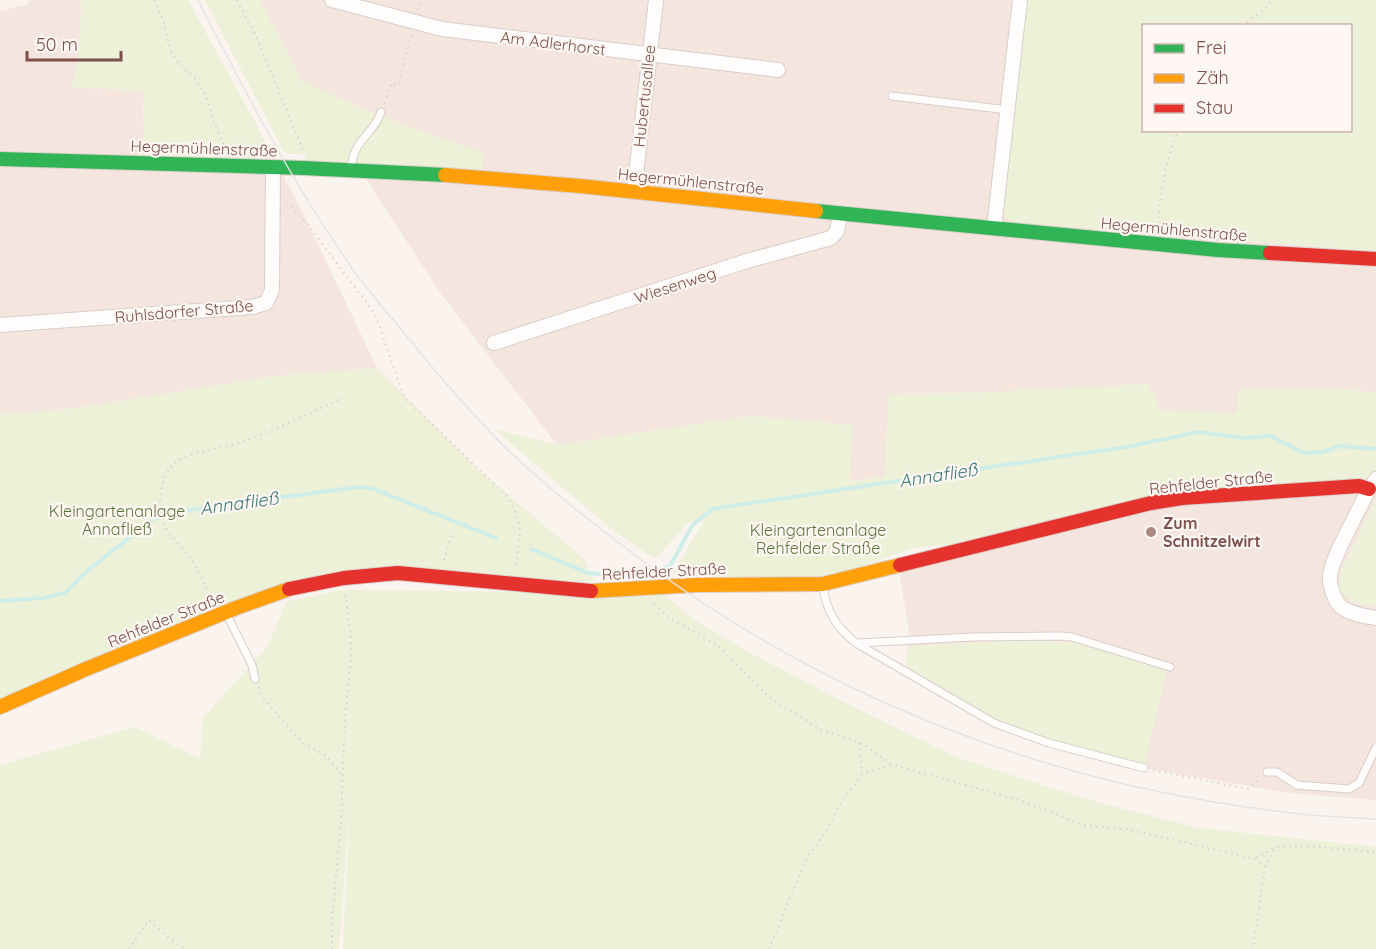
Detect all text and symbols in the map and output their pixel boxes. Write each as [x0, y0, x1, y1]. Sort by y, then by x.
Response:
scale bar [27, 24, 122, 62]
legend [1142, 24, 1352, 132]
street label: Am Adlerhorst [499, 27, 607, 59]
text: 50 m [36, 33, 78, 56]
text: Frei [1196, 36, 1227, 59]
street label: Hubertusallee [629, 44, 659, 148]
text: Zäh [1196, 66, 1229, 89]
text: Stau [1196, 96, 1233, 119]
street label: Hegermühlenstraße [130, 135, 278, 161]
street label: Hegermühlenstraße [617, 163, 765, 199]
street label: Hegermühlenstraße [1100, 213, 1248, 245]
street label: Wiesenweg [632, 262, 718, 308]
street label: Ruhlsdorfer Straße [114, 295, 254, 327]
water label: Annafließ [897, 457, 980, 493]
street label: Rehfelder Straße [1148, 466, 1274, 498]
water label: Annafließ [198, 486, 281, 520]
park label: Kleingartenanlage Annafließ [49, 501, 185, 539]
place label: Zum Schnitzelwirt [1163, 513, 1261, 551]
park label: Kleingartenanlage Rehfelder Straße [750, 520, 886, 558]
marker: Zum Schnitzelwirt [1144, 525, 1158, 539]
street label: Rehfelder Straße [601, 558, 727, 584]
street label: Rehfelder Straße [105, 586, 227, 652]

